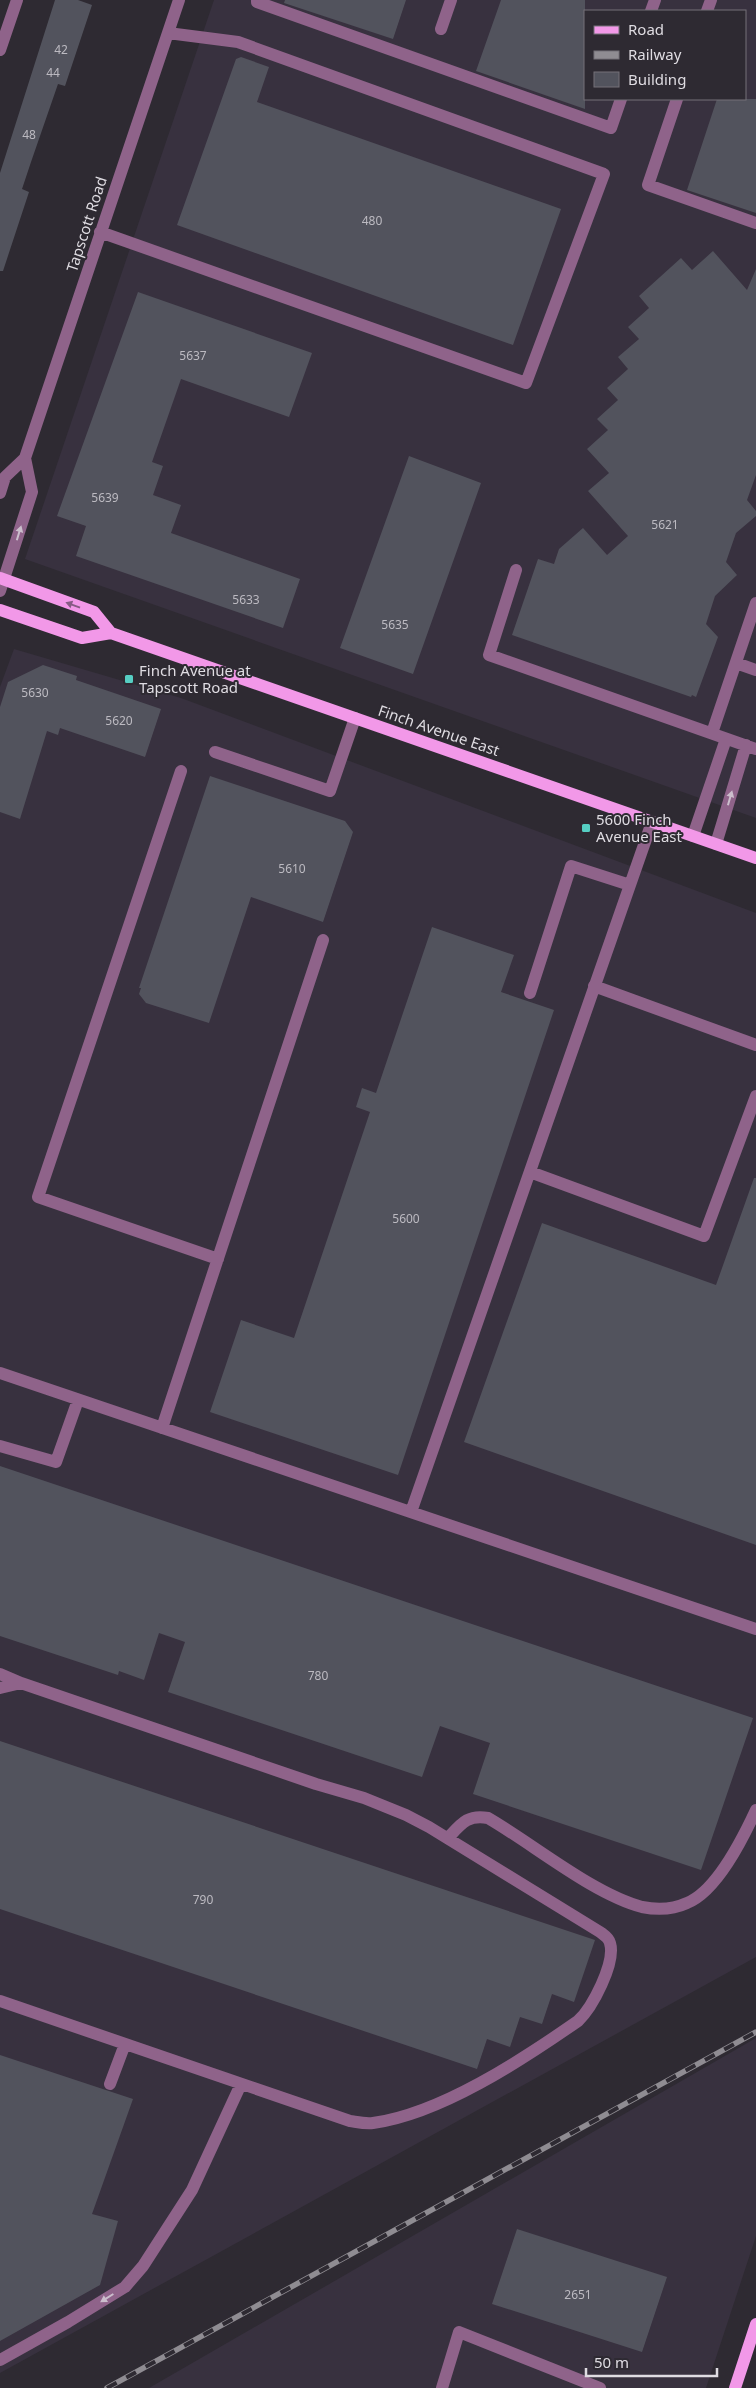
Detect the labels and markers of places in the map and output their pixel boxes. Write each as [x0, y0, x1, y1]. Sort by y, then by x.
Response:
place label: Finch Avenue at Tapscott Road [139, 660, 251, 697]
marker: Finch Avenue at Tapscott Road [123, 673, 135, 685]
place label: 5600 Finch Avenue East [596, 809, 683, 846]
marker: 5600 Finch Avenue East [580, 822, 592, 834]

